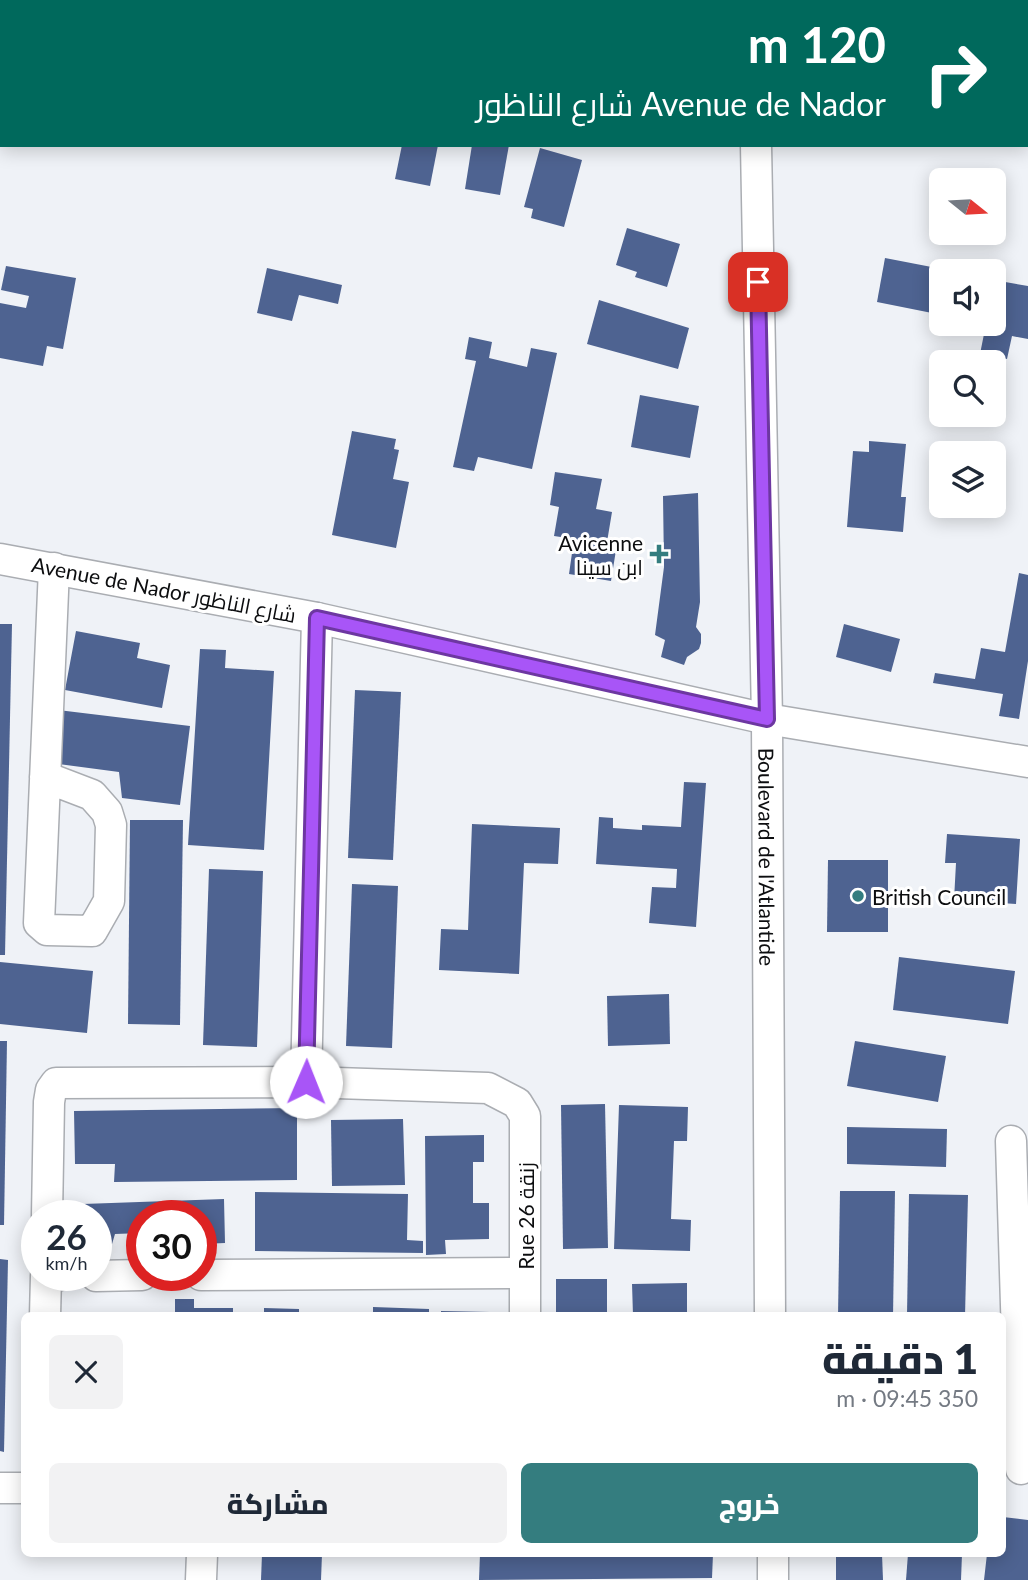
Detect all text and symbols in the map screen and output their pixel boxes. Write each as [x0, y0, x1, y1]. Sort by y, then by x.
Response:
text: 120 m [748, 15, 886, 73]
icon: right [910, 28, 1001, 119]
text: Avenue de Nador شارع الناظور [476, 84, 886, 123]
north arrow [929, 168, 1006, 245]
map controls [929, 168, 1006, 518]
pin [728, 252, 788, 312]
button: sound [929, 259, 1006, 336]
icon: arrive [739, 263, 777, 301]
button: search [929, 350, 1006, 427]
button: layers [929, 441, 1006, 518]
place label: Avicenne ابن سينا [558, 530, 643, 581]
marker: Avicenne ابن سينا [649, 544, 669, 564]
street label: Avenue de Nador شارع الناظور [29, 551, 298, 630]
street label: Boulevard de l'Atlantide [755, 748, 781, 966]
place label: British Council [872, 884, 1006, 909]
marker: British Council [850, 888, 866, 904]
position arrow [269, 1045, 343, 1119]
street label: Rue 26 زنقة [513, 1162, 539, 1270]
speed limit sign: 30 [126, 1200, 217, 1291]
text: 26 [46, 1215, 87, 1257]
text: km/h [45, 1252, 88, 1274]
text: 1 دقيقة [822, 1333, 978, 1383]
button: close [49, 1335, 123, 1409]
text: 350 m · 09:45 [836, 1384, 978, 1412]
button: مشاركة [49, 1463, 507, 1543]
button: خروج [521, 1463, 978, 1543]

